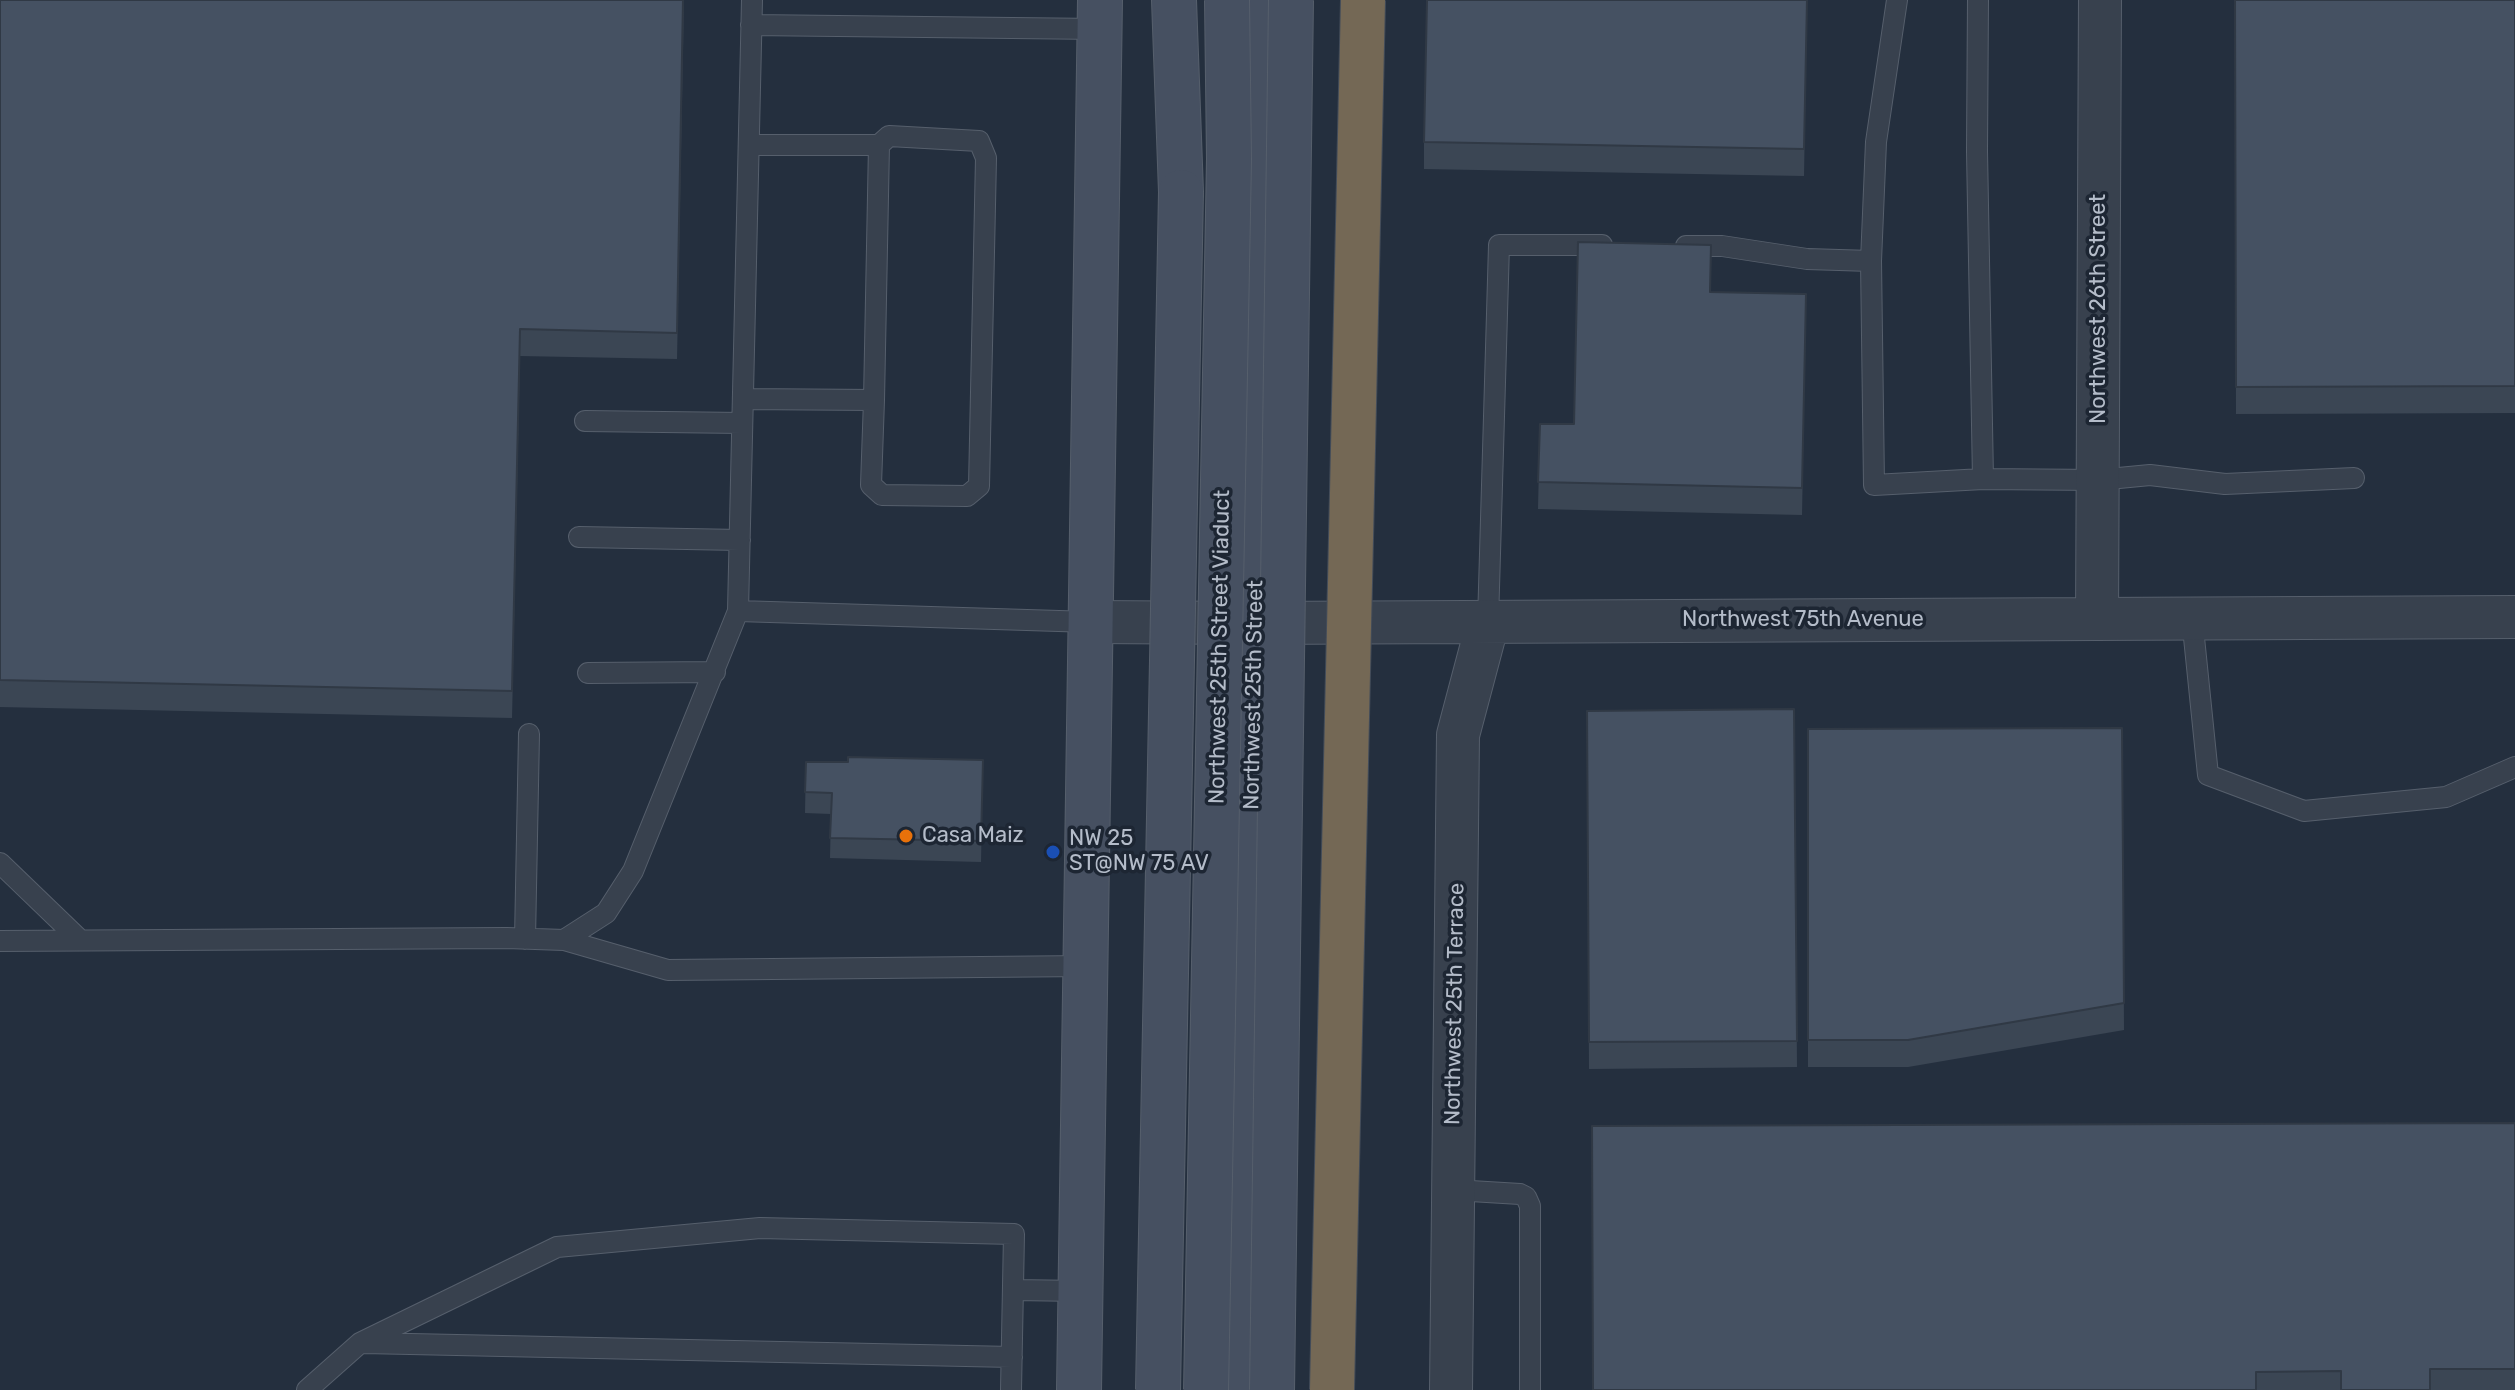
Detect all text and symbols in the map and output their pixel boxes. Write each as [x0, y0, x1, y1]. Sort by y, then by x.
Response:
street label: Northwest 26th Street [2086, 194, 2112, 424]
street label: Northwest 25th Street Viaduct [1204, 490, 1236, 804]
street label: Northwest 25th Street [1239, 580, 1269, 810]
street label: Northwest 75th Avenue [1682, 607, 1924, 633]
place label: Casa Maiz [922, 823, 1024, 849]
place label: NW 25 ST@NW 75 AV [1069, 826, 1209, 878]
marker: Casa Maiz [897, 827, 915, 845]
marker: NW 25 ST@NW 75 AV [1044, 843, 1062, 861]
street label: Northwest 25th Terrace [1440, 883, 1470, 1125]

